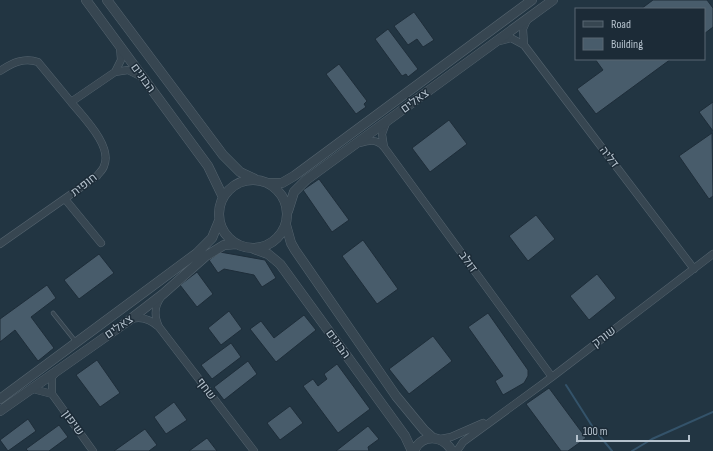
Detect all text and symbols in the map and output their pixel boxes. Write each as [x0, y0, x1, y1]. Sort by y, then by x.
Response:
legend [575, 8, 705, 60]
text: Road [611, 17, 631, 32]
text: Building [611, 37, 643, 52]
street label: הבונים [127, 60, 159, 96]
street label: צאלים [398, 85, 433, 116]
street label: דליה [596, 143, 622, 171]
street label: חופית [68, 170, 100, 200]
street label: דולב [455, 249, 481, 275]
street label: צאלים [102, 312, 137, 342]
street label: שורק [589, 323, 619, 351]
street label: הבונים [322, 326, 354, 362]
street label: שחף [193, 375, 219, 403]
street label: שיפון [59, 407, 87, 439]
scale bar [577, 417, 689, 443]
text: 100 m [583, 424, 608, 439]

